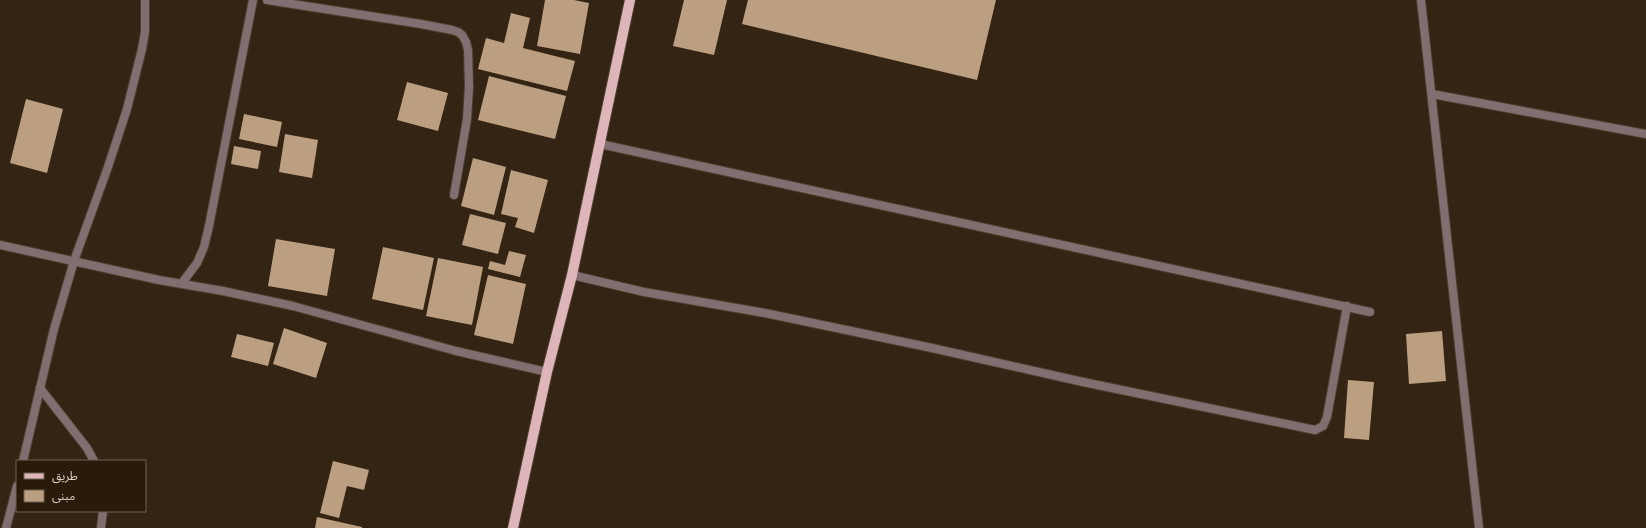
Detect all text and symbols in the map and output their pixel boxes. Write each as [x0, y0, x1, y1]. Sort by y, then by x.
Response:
legend [16, 460, 146, 512]
text: طريق [52, 469, 78, 484]
text: مبنى [52, 489, 75, 503]

